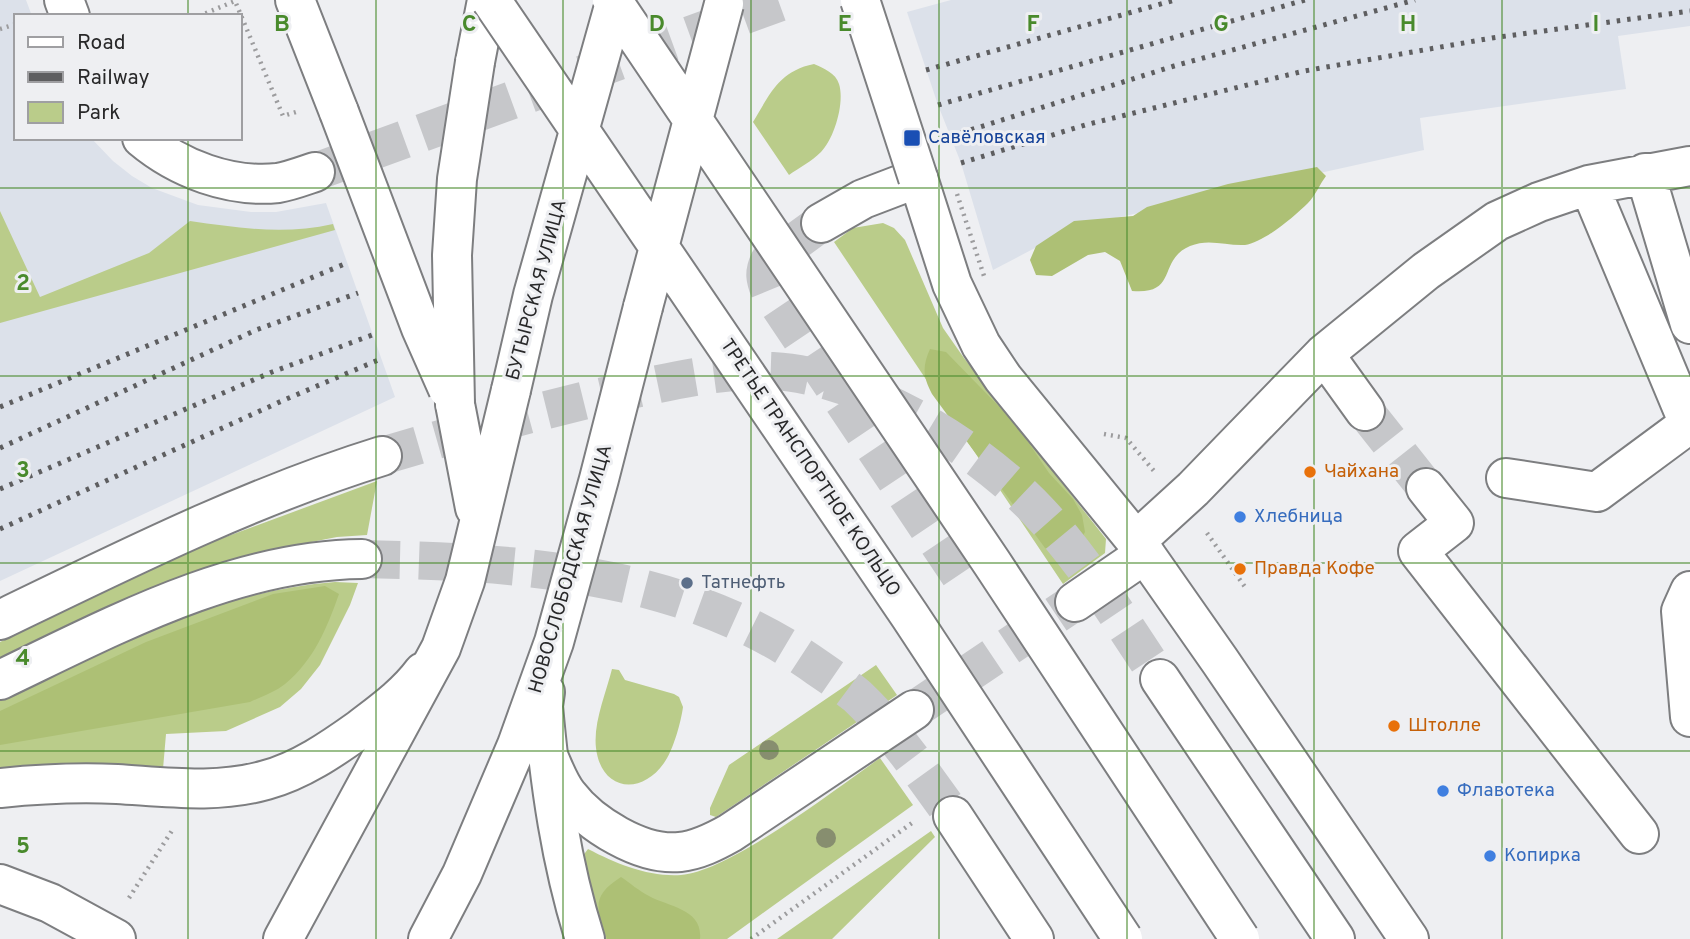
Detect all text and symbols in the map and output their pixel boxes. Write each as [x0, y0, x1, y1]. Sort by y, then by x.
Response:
text: B [274, 11, 290, 40]
text: C [462, 11, 476, 40]
text: D [649, 11, 665, 40]
text: E [838, 11, 852, 40]
text: F [1026, 11, 1040, 40]
text: G [1213, 11, 1229, 40]
text: H [1400, 11, 1416, 40]
text: I [1593, 11, 1599, 40]
legend [14, 14, 242, 140]
text: Road [77, 30, 126, 57]
text: Railway [77, 65, 150, 92]
text: Park [77, 100, 120, 127]
place label: Савёловская [928, 126, 1046, 150]
marker: Савёловская [902, 128, 922, 148]
street label: БУТЫРСКАЯ УЛИЦА [501, 197, 573, 383]
text: 2 [16, 270, 30, 299]
street label: ТРЕТЬЕ ТРАНСПОРТНОЕ КОЛЬЦО [715, 335, 905, 601]
street label: НОВОСЛОБОДСКАЯ УЛИЦА [524, 442, 618, 696]
text: 3 [16, 457, 30, 486]
place label: Чайхана [1324, 460, 1399, 484]
marker: Чайхана [1302, 464, 1318, 480]
place label: Хлебница [1254, 505, 1343, 529]
marker: Хлебница [1232, 509, 1248, 525]
place label: Правда Кофе [1254, 557, 1375, 581]
marker: Правда Кофе [1232, 561, 1248, 577]
place label: Татнефть [701, 571, 786, 595]
marker: Татнефть [679, 575, 695, 591]
text: 4 [16, 645, 30, 674]
place label: Штолле [1408, 714, 1481, 738]
marker: Штолле [1386, 718, 1402, 734]
place label: Флавотека [1457, 779, 1555, 803]
marker: Флавотека [1435, 783, 1451, 799]
text: 5 [16, 833, 30, 862]
place label: Копирка [1504, 844, 1581, 868]
marker: Копирка [1482, 848, 1498, 864]

